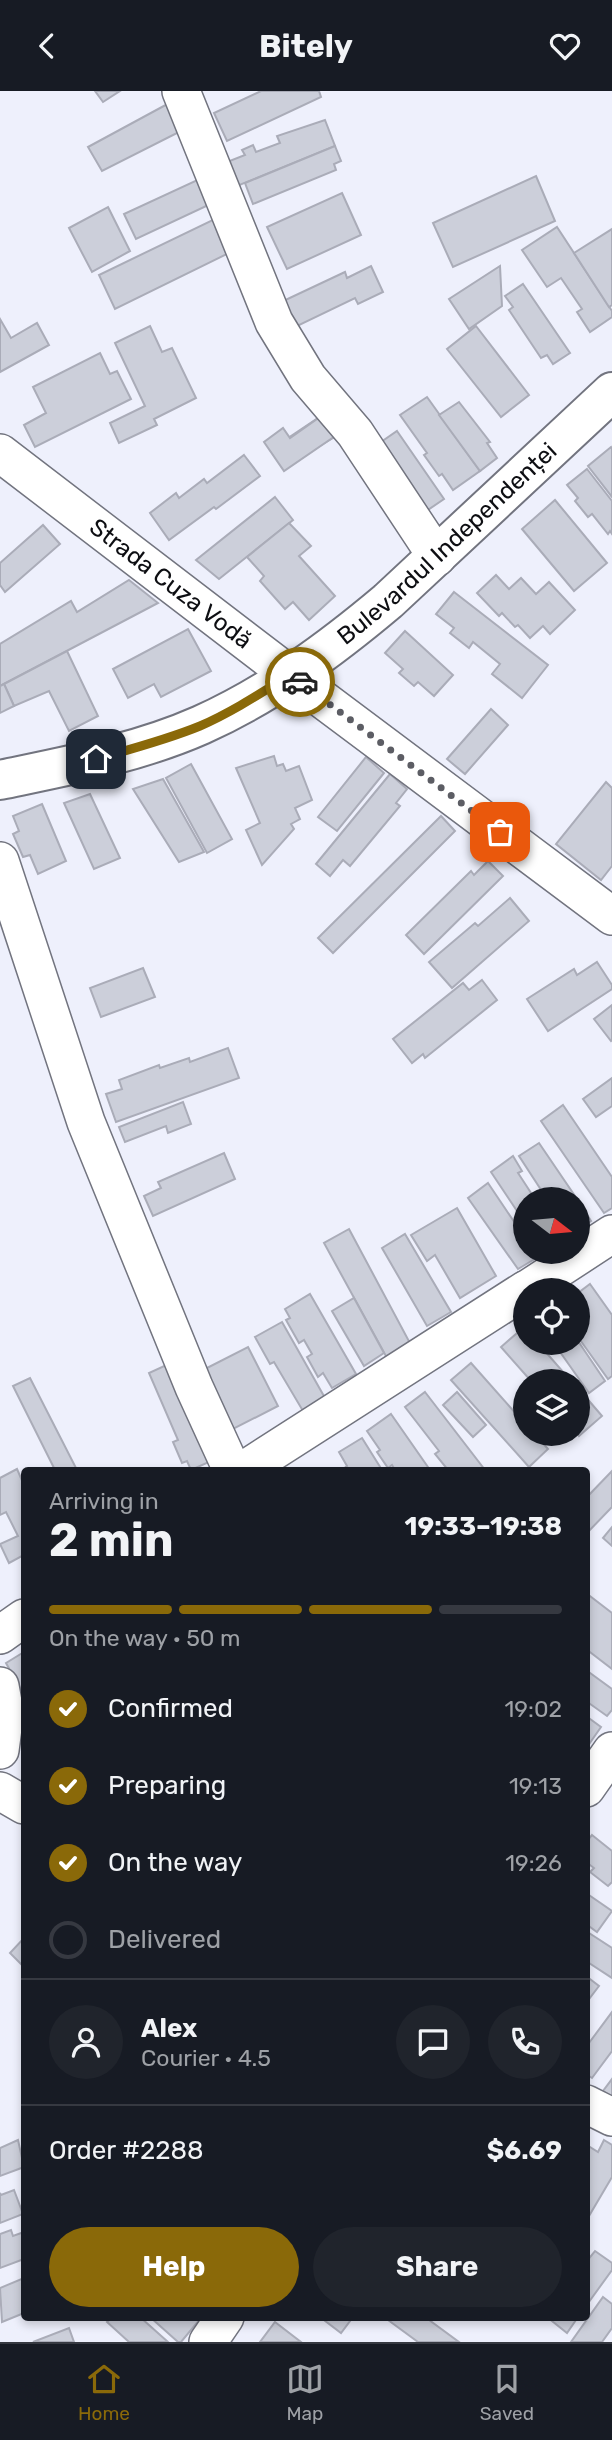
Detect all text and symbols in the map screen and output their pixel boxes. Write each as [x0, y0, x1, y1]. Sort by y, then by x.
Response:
icon: back [28, 27, 66, 65]
text: Bitely [259, 27, 353, 65]
icon: heart [546, 27, 584, 65]
street label: Bulevardul Independenței [332, 437, 562, 651]
street label: Strada Cuza Vodă [84, 513, 257, 655]
courier [265, 647, 335, 717]
icon: car [281, 663, 319, 701]
pin [66, 729, 126, 789]
icon: home [77, 740, 115, 778]
pin [470, 802, 530, 862]
icon: bag [481, 813, 519, 851]
north arrow [513, 1187, 590, 1263]
map controls [513, 1187, 590, 1446]
button: locate [513, 1278, 590, 1355]
button: layers [513, 1369, 590, 1446]
text: Arriving in [49, 1487, 159, 1515]
text: 19:33–19:38 [405, 1511, 562, 1542]
text: 2 min [49, 1513, 174, 1568]
text: On the way · 50 m [49, 1624, 240, 1652]
icon: check [49, 1690, 87, 1728]
text: Confirmed [108, 1693, 233, 1724]
text: 19:02 [505, 1695, 562, 1723]
icon: check [49, 1767, 87, 1805]
text: Preparing [108, 1770, 226, 1801]
text: 19:13 [509, 1772, 562, 1800]
icon: check [49, 1844, 87, 1882]
text: On the way [108, 1847, 242, 1878]
text: 19:26 [505, 1849, 562, 1877]
text: Delivered [108, 1924, 221, 1955]
button: person [49, 2005, 123, 2079]
button: chat [396, 2005, 470, 2079]
button: phone [488, 2005, 562, 2079]
text: Alex [141, 2013, 197, 2044]
text: Courier · 4.5 [141, 2044, 271, 2072]
text: Order #2288 [49, 2135, 204, 2166]
text: $6.69 [487, 2135, 562, 2166]
button: Help [49, 2227, 299, 2307]
button: Share [313, 2227, 562, 2307]
tab: Home [78, 2360, 130, 2425]
tab: Map [286, 2360, 324, 2425]
tab: Saved [480, 2360, 534, 2425]

